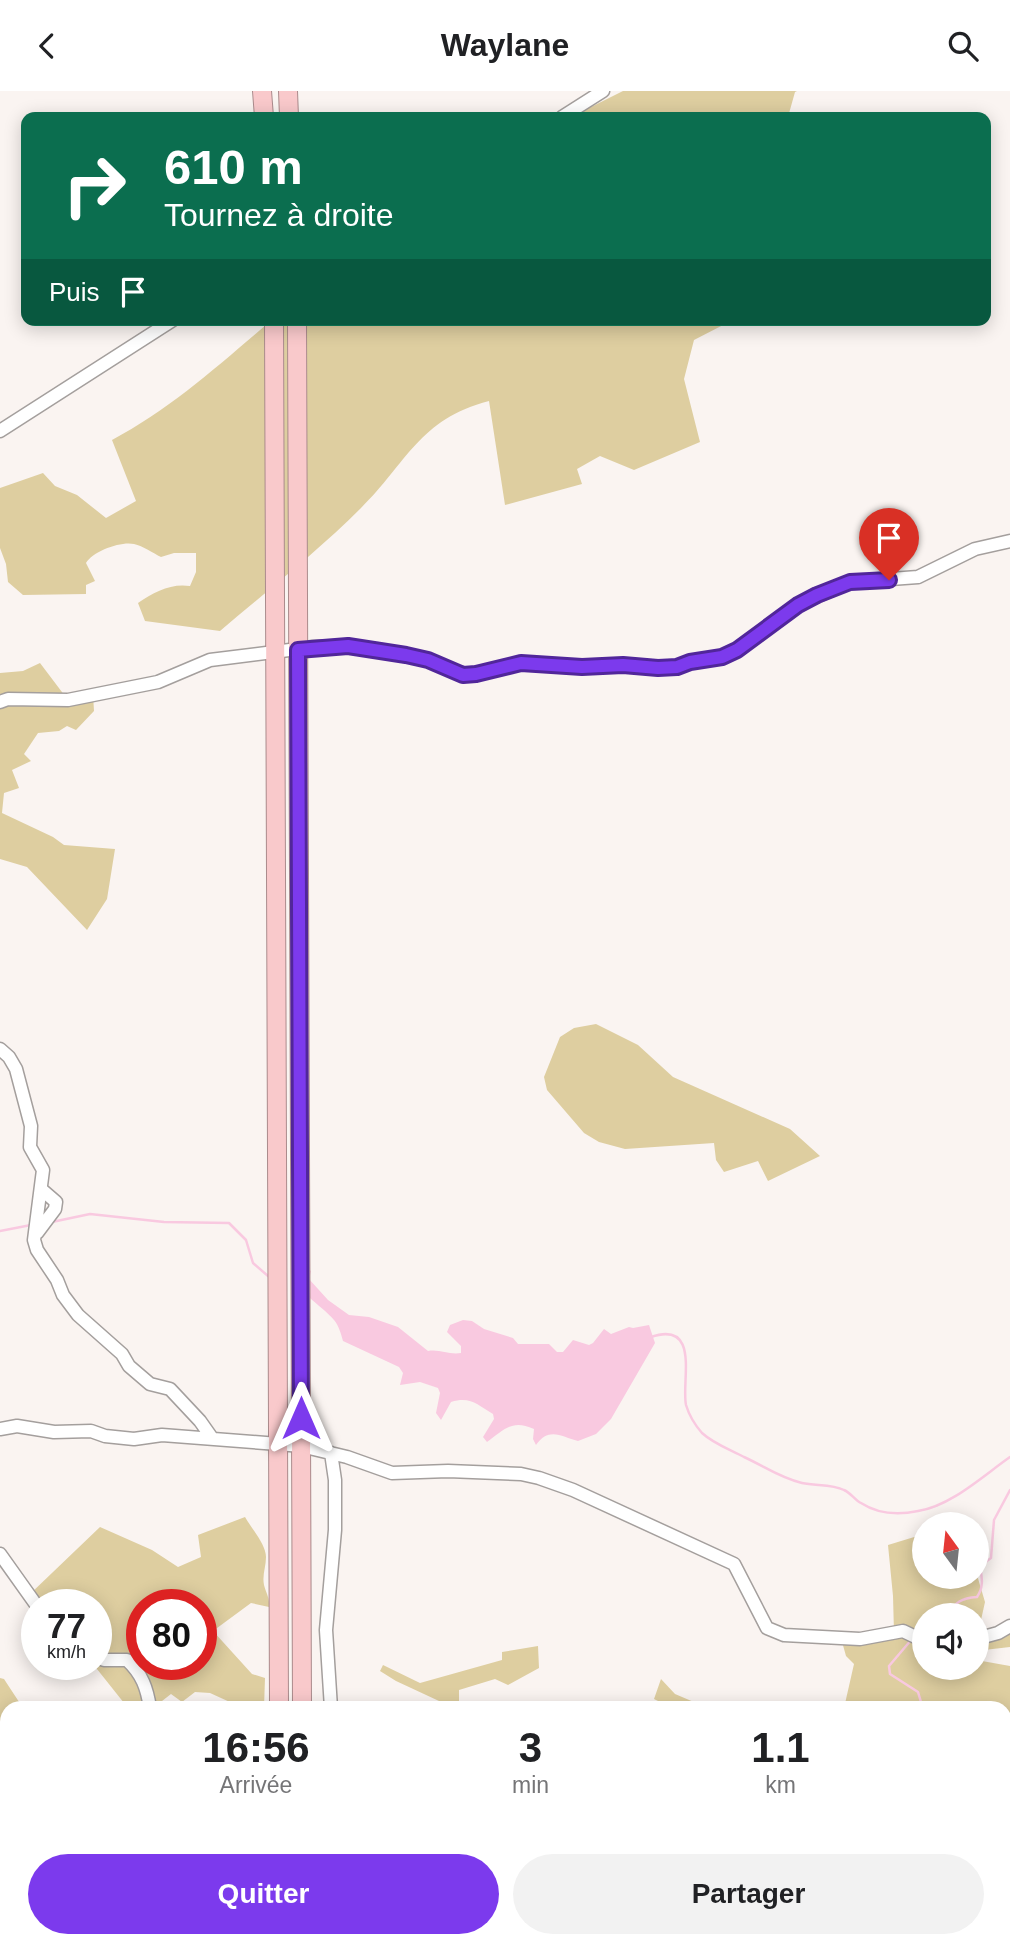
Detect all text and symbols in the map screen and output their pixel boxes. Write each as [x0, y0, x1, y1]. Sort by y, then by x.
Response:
icon: back [28, 27, 66, 65]
text: Waylane [441, 27, 569, 63]
icon: search [944, 27, 982, 65]
icon: right [49, 140, 140, 231]
text: 610 m [164, 140, 303, 194]
text: Tournez à droite [164, 197, 393, 233]
icon: arrive [114, 273, 152, 311]
text: Puis [49, 277, 100, 307]
pin [859, 508, 919, 580]
icon: arrive [870, 519, 908, 557]
position arrow [264, 1381, 338, 1455]
north arrow [912, 1512, 989, 1589]
map controls [912, 1512, 989, 1680]
speed limit sign: 80 [126, 1589, 217, 1680]
button: sound [912, 1603, 989, 1680]
text: 77 [47, 1606, 86, 1645]
text: km/h [47, 1642, 86, 1662]
text: 16:56 [202, 1724, 310, 1771]
text: 3 [519, 1724, 542, 1771]
text: 1.1 [751, 1724, 810, 1771]
text: Arrivée [220, 1772, 292, 1798]
text: min [512, 1772, 549, 1798]
text: km [765, 1772, 796, 1798]
button: Quitter [28, 1854, 499, 1934]
button: Partager [513, 1854, 984, 1934]

